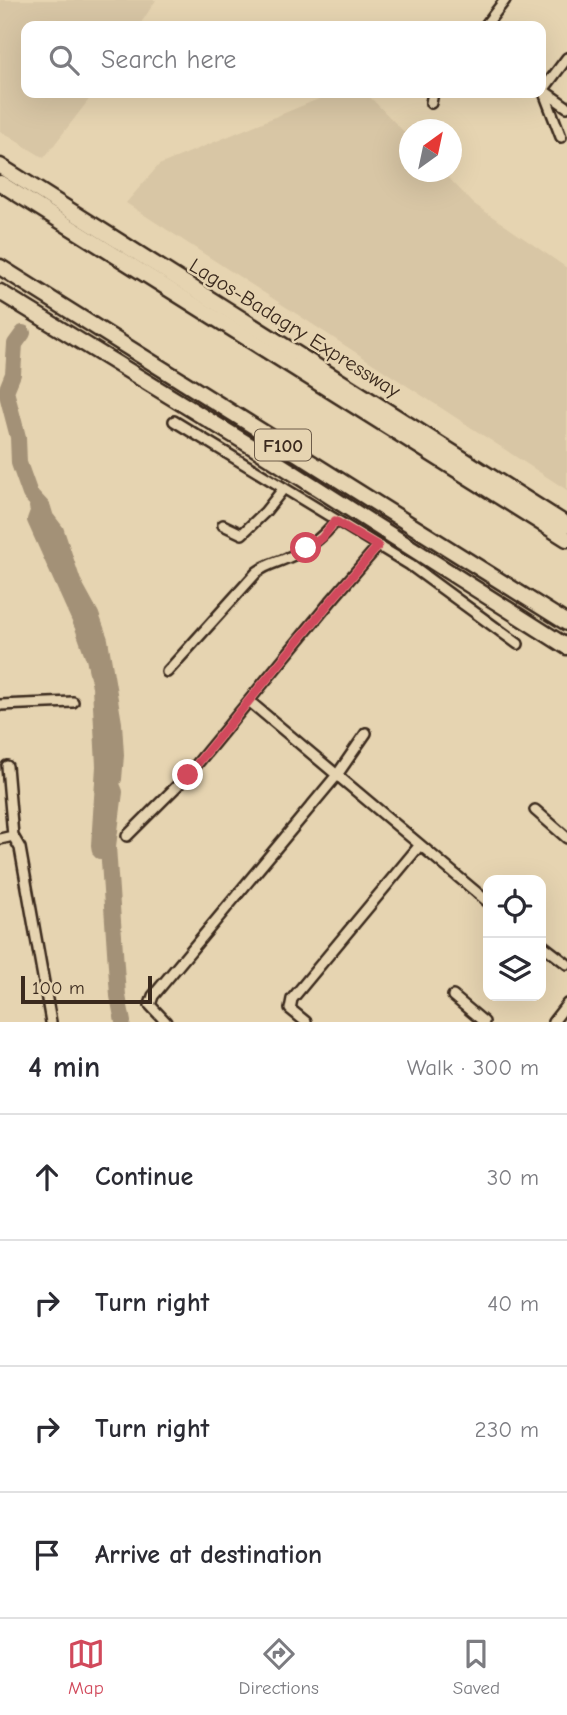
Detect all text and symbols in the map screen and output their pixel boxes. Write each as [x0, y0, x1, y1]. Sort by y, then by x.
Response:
search box [21, 21, 546, 98]
icon: search [45, 41, 83, 79]
text: Search here [101, 45, 236, 75]
north arrow [399, 119, 462, 182]
street label: Lagos-Badagry Expressway [185, 253, 405, 403]
road number: F100 [255, 430, 311, 460]
route start [290, 532, 321, 563]
route end [172, 759, 203, 790]
map controls [483, 875, 546, 1001]
button: locate [483, 875, 546, 938]
button: layers [483, 938, 546, 1001]
scale bar [21, 973, 152, 1005]
text: 100 m [32, 977, 85, 999]
text: 4 min [28, 1050, 100, 1085]
text: Walk · 300 m [407, 1054, 539, 1081]
icon: ahead [28, 1158, 66, 1196]
text: Continue [95, 1162, 193, 1192]
text: 30 m [487, 1164, 539, 1191]
icon: right [28, 1284, 66, 1322]
text: Turn right [95, 1288, 209, 1318]
text: 40 m [487, 1290, 539, 1317]
icon: right [28, 1410, 66, 1448]
text: Turn right [95, 1414, 209, 1444]
text: 230 m [475, 1416, 539, 1443]
icon: arrive [28, 1536, 66, 1574]
text: Arrive at destination [95, 1540, 322, 1570]
tab: Map [67, 1635, 105, 1699]
tab: Directions [239, 1635, 319, 1699]
tab: Saved [453, 1635, 500, 1699]

